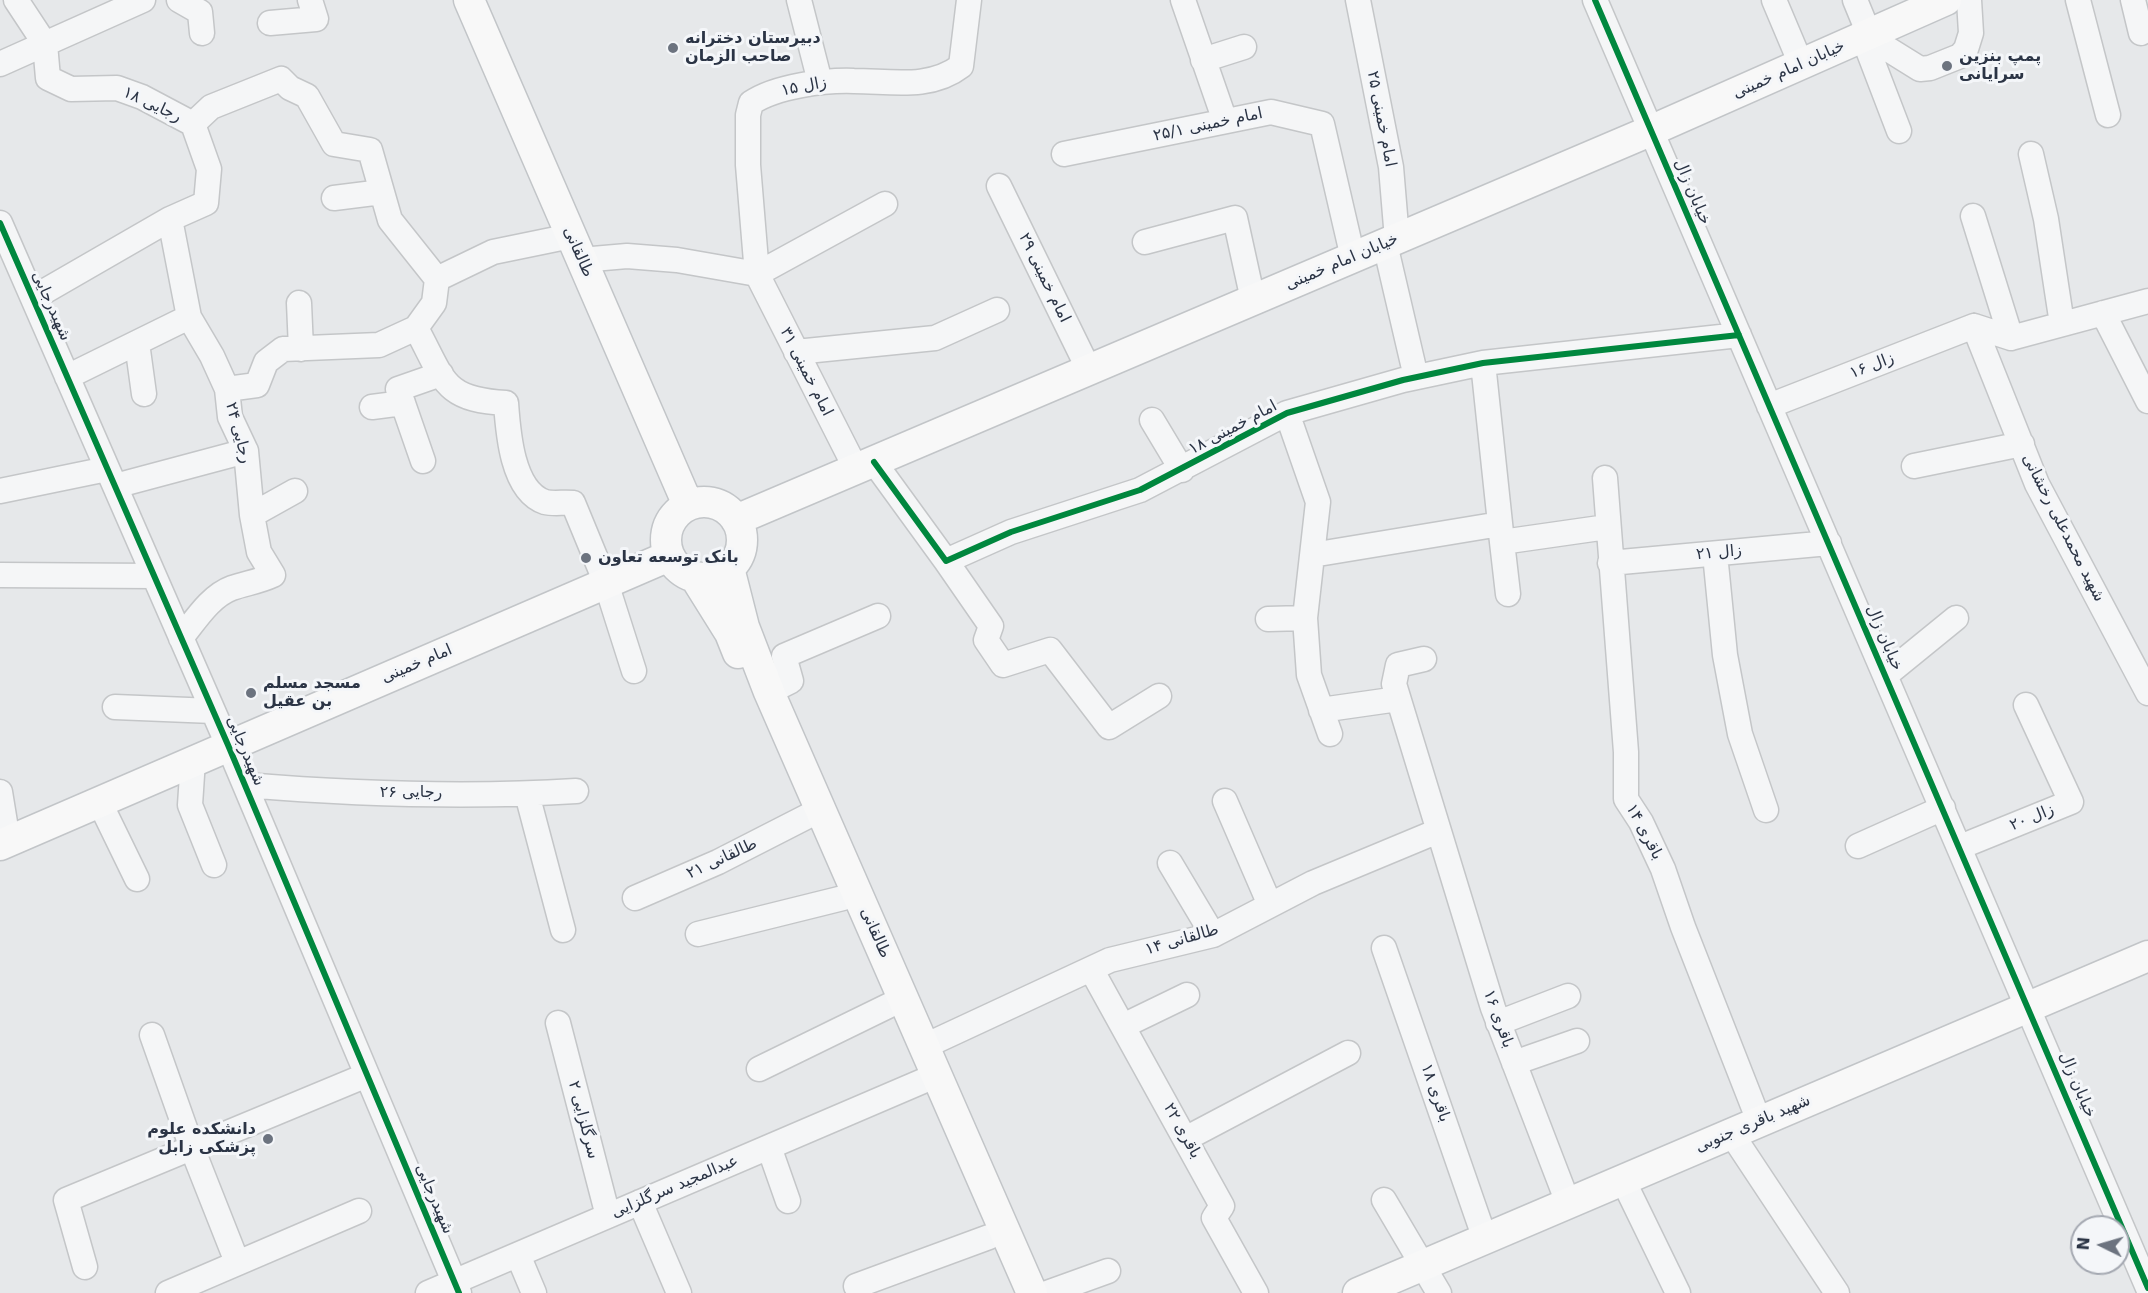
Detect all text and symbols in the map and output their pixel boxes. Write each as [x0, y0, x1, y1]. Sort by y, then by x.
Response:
place label: دبیرستان دخترانه صاحب الزمان [685, 29, 821, 67]
street label: خیابان امام خمینی [1730, 37, 1848, 103]
marker: دبیرستان دخترانه صاحب الزمان [666, 41, 680, 55]
place label: پمپ بنزین سرایانی [1959, 47, 2041, 85]
marker: پمپ بنزین سرایانی [1940, 59, 1954, 73]
street label: امام خمینی ۲۵ [1362, 69, 1400, 169]
street label: زال ۱۵ [780, 73, 828, 101]
street label: رجایی ۱۸ [120, 83, 184, 127]
street label: امام خمینی ۲۵/۱ [1152, 104, 1264, 146]
street label: خیابان زال [1670, 156, 1714, 228]
street label: طالقانی [558, 224, 598, 280]
street label: امام خمینی ۲۹ [1014, 230, 1074, 326]
street label: خیابان امام خمینی [1283, 230, 1401, 294]
street label: شهیدرجایی [27, 268, 75, 344]
street label: امام خمینی ۳۱ [775, 324, 837, 420]
street label: زال ۱۶ [1847, 349, 1897, 383]
street label: امام خمینی ۱۸ [1186, 397, 1280, 459]
street label: رجایی ۲۴ [221, 400, 255, 466]
street label: شهید محمدعلی رخشانی [2017, 451, 2109, 605]
street label: زال ۲۱ [1695, 541, 1743, 565]
place label: بانک توسعه تعاون [598, 548, 739, 568]
marker: بانک توسعه تعاون [579, 551, 593, 565]
street label: خیابان زال [1862, 602, 1906, 674]
street label: امام خمینی [379, 641, 455, 687]
place label: مسجد مسلم بن عقیل [263, 674, 361, 712]
marker: مسجد مسلم بن عقیل [244, 686, 258, 700]
street label: شهیدرجایی [222, 713, 268, 789]
street label: رجایی ۲۶ [380, 783, 442, 803]
street label: زال ۲۰ [2007, 800, 2057, 836]
street label: باقری ۱۴ [1621, 801, 1667, 863]
street label: طالقانی ۲۱ [684, 834, 760, 884]
street label: طالقانی [855, 905, 895, 961]
street label: طالقانی ۱۴ [1143, 920, 1221, 960]
street label: باقری ۱۶ [1479, 987, 1517, 1051]
street label: خیابان زال [2055, 1049, 2099, 1121]
street label: باقری ۱۸ [1416, 1061, 1454, 1125]
street label: سرگلزایی ۲ [563, 1079, 603, 1161]
street label: شهید باقری جنوبی [1693, 1091, 1813, 1157]
street label: باقری ۲۲ [1159, 1100, 1205, 1162]
place label: دانشکده علوم پزشکی زابل [147, 1120, 256, 1158]
marker: دانشکده علوم پزشکی زابل [261, 1132, 275, 1146]
street label: عبدالمجید سرگلزایی [609, 1152, 741, 1222]
street label: شهیدرجایی [411, 1161, 457, 1237]
north arrow [2070, 1215, 2130, 1275]
text: N [2074, 1236, 2094, 1251]

